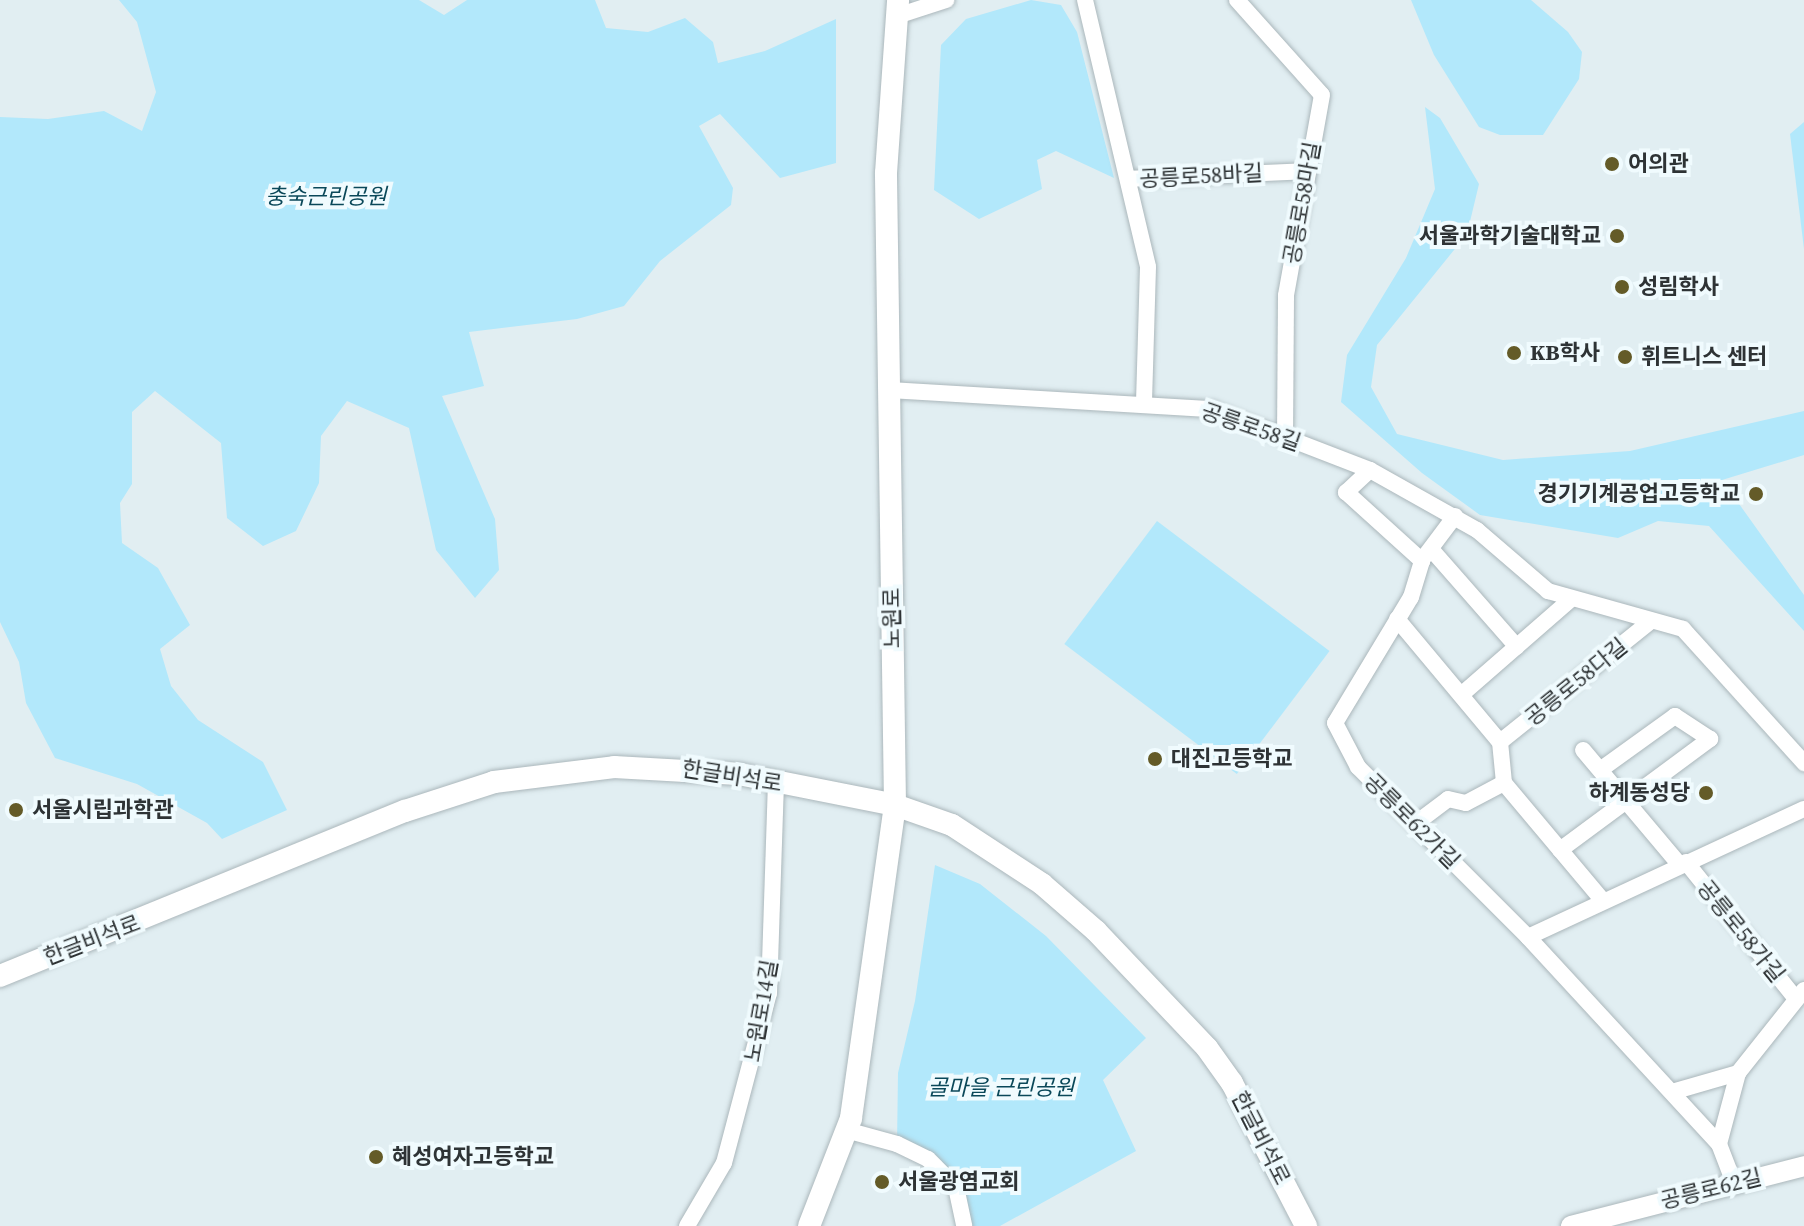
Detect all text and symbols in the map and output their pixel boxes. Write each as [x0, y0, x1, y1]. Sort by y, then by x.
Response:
street label: 공릉로58마길 [1278, 140, 1326, 266]
place label: 어의관 [1628, 151, 1689, 177]
marker: 어의관 [1603, 155, 1621, 173]
street label: 공릉로58바길 [1139, 160, 1263, 192]
park label: 충숙근린공원 [265, 184, 387, 210]
place label: 서울과학기술대학교 [1419, 223, 1601, 249]
marker: 서울과학기술대학교 [1608, 227, 1626, 245]
place label: 성림학사 [1638, 274, 1719, 300]
marker: 성림학사 [1613, 278, 1631, 296]
place label: KB학사 [1530, 340, 1600, 366]
marker: KB학사 [1505, 344, 1523, 362]
place label: 휘트니스 센터 [1641, 344, 1767, 370]
marker: 휘트니스 센터 [1616, 348, 1634, 366]
street label: 공릉로58길 [1198, 398, 1304, 456]
place label: 경기기계공업고등학교 [1538, 481, 1740, 507]
marker: 경기기계공업고등학교 [1747, 485, 1765, 503]
street label: 노원로 [878, 587, 906, 649]
street label: 공릉로58다길 [1520, 633, 1632, 731]
place label: 대진고등학교 [1171, 746, 1292, 772]
marker: 대진고등학교 [1146, 750, 1164, 768]
street label: 한글비석로 [680, 755, 784, 797]
street label: 공릉로62가길 [1359, 768, 1465, 874]
place label: 하계동성당 [1589, 780, 1690, 806]
marker: 하계동성당 [1697, 784, 1715, 802]
place label: 서울시립과학관 [32, 797, 174, 823]
marker: 서울시립과학관 [7, 801, 25, 819]
street label: 공릉로58가길 [1692, 875, 1790, 987]
street label: 한글비석로 [40, 910, 144, 970]
street label: 노원로14길 [739, 958, 783, 1064]
park label: 골마을 근린공원 [928, 1075, 1074, 1101]
street label: 한글비석로 [1226, 1087, 1296, 1189]
place label: 혜성여자고등학교 [392, 1144, 554, 1170]
marker: 혜성여자고등학교 [367, 1148, 385, 1166]
street label: 공릉로62길 [1658, 1164, 1764, 1214]
place label: 서울광염교회 [898, 1169, 1019, 1195]
marker: 서울광염교회 [873, 1173, 891, 1191]

